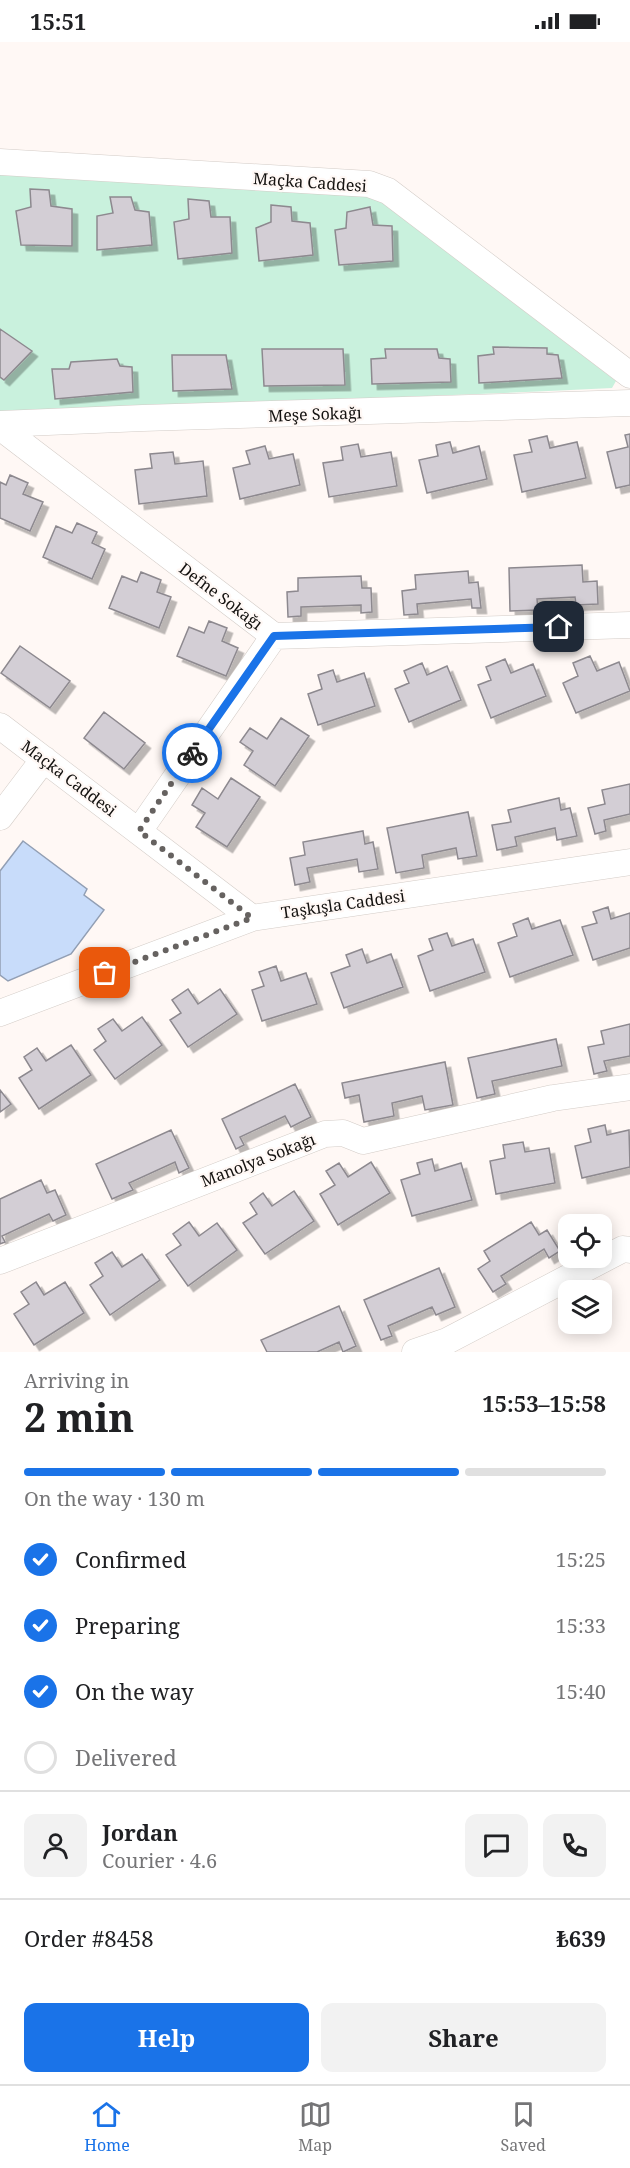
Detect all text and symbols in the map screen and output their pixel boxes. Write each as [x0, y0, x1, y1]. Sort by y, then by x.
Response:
text: 15:51 [30, 6, 86, 36]
street label: Maçka Caddesi [252, 167, 368, 197]
street label: Meşe Sokağı [268, 401, 362, 427]
street label: Defne Sokağı [175, 557, 267, 635]
pin [533, 601, 584, 652]
icon: home [542, 610, 575, 643]
courier [162, 723, 222, 783]
street label: Maçka Caddesi [17, 735, 121, 821]
icon: bike [176, 737, 209, 770]
street label: Taşkışla Caddesi [280, 884, 406, 924]
pin [79, 947, 130, 998]
icon: bag [88, 956, 121, 989]
street label: Manolya Sokağı [198, 1128, 318, 1192]
map controls [558, 1214, 612, 1334]
button: locate [558, 1214, 612, 1268]
button: layers [558, 1280, 612, 1334]
text: Arriving in [24, 1367, 129, 1394]
text: 15:53–15:58 [482, 1388, 606, 1418]
text: 2 min [24, 1390, 134, 1443]
text: On the way · 130 m [24, 1485, 205, 1512]
icon: check [24, 1543, 57, 1576]
text: Confirmed [75, 1544, 186, 1574]
text: 15:25 [556, 1546, 606, 1573]
icon: check [24, 1609, 57, 1642]
text: Preparing [75, 1610, 180, 1640]
text: 15:33 [556, 1612, 606, 1639]
icon: check [24, 1675, 57, 1708]
text: On the way [75, 1676, 194, 1706]
text: 15:40 [556, 1678, 606, 1705]
text: Delivered [75, 1742, 177, 1772]
button: person [24, 1814, 87, 1877]
button: chat [465, 1814, 528, 1877]
button: phone [543, 1814, 606, 1877]
text: Jordan [102, 1817, 178, 1847]
text: Courier · 4.6 [102, 1847, 217, 1874]
text: Order #8458 [24, 1923, 154, 1953]
text: ₺639 [556, 1923, 606, 1953]
button: Help [24, 2003, 309, 2072]
button: Share [321, 2003, 606, 2072]
tab: Home [84, 2098, 130, 2156]
tab: Map [298, 2098, 332, 2156]
tab: Saved [500, 2098, 546, 2156]

